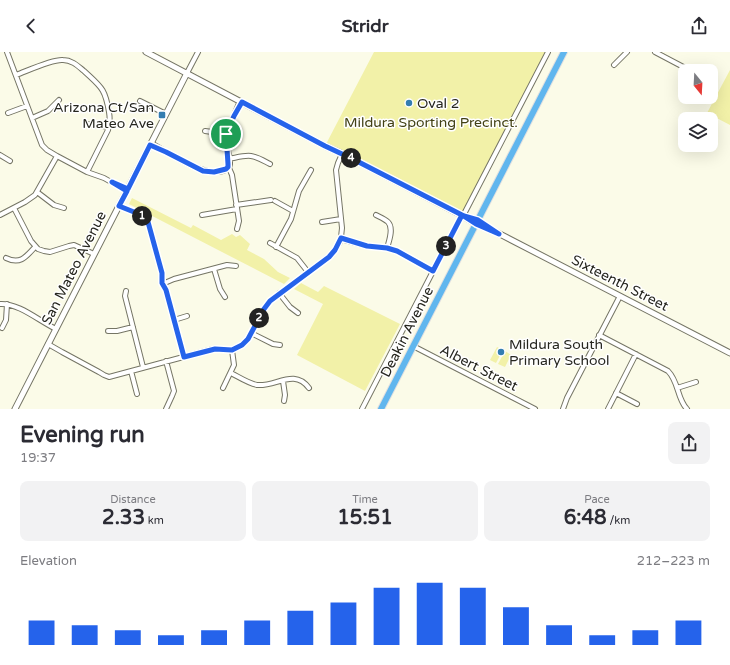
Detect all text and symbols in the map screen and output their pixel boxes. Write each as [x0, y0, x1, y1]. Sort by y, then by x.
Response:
icon: back [20, 15, 42, 37]
text: Stridr [341, 15, 389, 37]
icon: share [688, 15, 710, 37]
north arrow [678, 64, 718, 104]
map controls [678, 64, 718, 152]
place label: Oval 2 [417, 95, 460, 112]
marker: Oval 2 [404, 98, 414, 108]
place label: Arizona Ct/San Mateo Ave [53, 99, 154, 132]
marker: Arizona Ct/San Mateo Ave [157, 110, 167, 120]
button: layers [678, 112, 718, 152]
park label: Mildura Sporting Precinct. [344, 114, 518, 131]
pin [209, 117, 243, 151]
icon: arrive [215, 123, 237, 145]
pin: 4 [341, 148, 361, 168]
text: 4 [348, 151, 354, 164]
pin: 1 [132, 206, 152, 226]
street label: San Mateo Avenue [38, 208, 110, 328]
text: 1 [139, 209, 145, 222]
pin: 3 [436, 236, 456, 256]
text: 3 [443, 239, 449, 252]
street label: Sixteenth Street [569, 251, 672, 315]
street label: Deakin Avenue [377, 284, 437, 380]
pin: 2 [249, 308, 269, 328]
text: 2 [256, 311, 262, 324]
place label: Mildura South Primary School [509, 336, 610, 369]
street label: Albert Street [437, 341, 521, 395]
marker: Mildura South Primary School [496, 347, 506, 357]
text: Evening run [20, 422, 145, 448]
button: share [668, 422, 710, 464]
text: 19:37 [20, 450, 56, 466]
text: Distance [110, 493, 156, 506]
text: Time [352, 493, 378, 506]
text: Pace [584, 493, 610, 506]
text: 2.33 [102, 506, 145, 530]
text: 15:51 [337, 506, 393, 530]
text: 6:48 [564, 506, 607, 530]
text: km [145, 514, 164, 527]
text: /km [607, 514, 630, 527]
text: Elevation [20, 553, 77, 569]
text: 212–223 m [637, 553, 710, 569]

